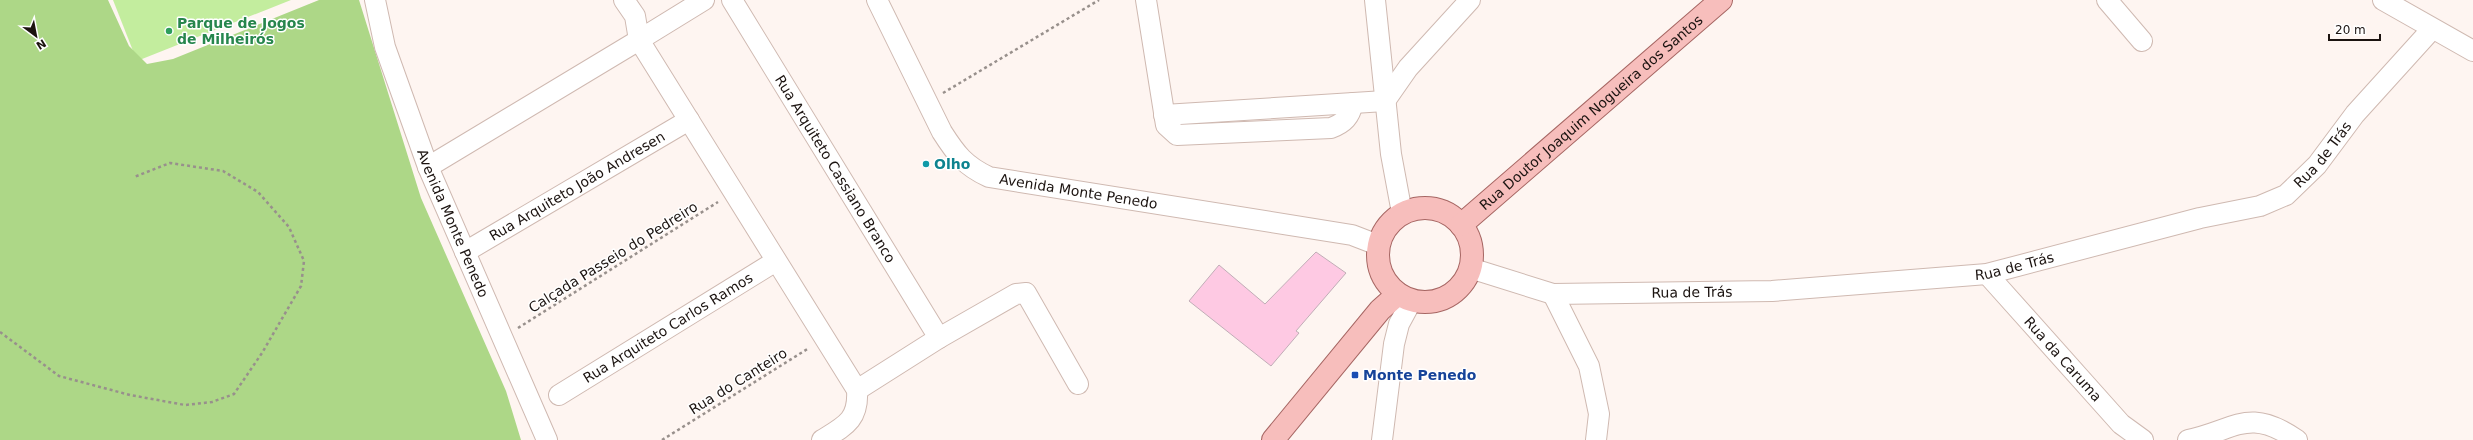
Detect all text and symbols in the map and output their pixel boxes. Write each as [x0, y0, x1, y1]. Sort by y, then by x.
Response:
street label: Rua Doutor Joaquim Nogueira dos Santos [1476, 12, 1706, 213]
place label: Parque de Jogos de Milheirós [177, 15, 305, 47]
north arrow [16, 16, 56, 56]
scale bar [2329, 16, 2380, 42]
text: 20 m [2335, 23, 2366, 37]
marker: Parque de Jogos de Milheirós [164, 26, 174, 36]
text: N [34, 36, 48, 52]
street label: Rua Arquiteto Cassiano Branco [772, 72, 899, 266]
street label: Rua de Trás [2291, 118, 2355, 191]
street label: Rua Arquiteto João Andresen [486, 128, 668, 244]
street label: Avenida Monte Penedo [414, 147, 492, 300]
place label: Olho [934, 156, 971, 172]
marker: Olho [921, 159, 931, 169]
street label: Avenida Monte Penedo [998, 171, 1159, 212]
street label: Calçada Passeio do Pedreiro [526, 198, 700, 316]
street label: Rua de Trás [1974, 249, 2056, 283]
street label: Rua Arquiteto Carlos Ramos [580, 269, 756, 386]
street label: Rua de Trás [1651, 284, 1733, 301]
street label: Rua da Caruma [2021, 313, 2105, 405]
street label: Rua do Canteiro [686, 345, 790, 417]
place label: Monte Penedo [1363, 367, 1477, 383]
marker: Monte Penedo [1350, 370, 1360, 380]

